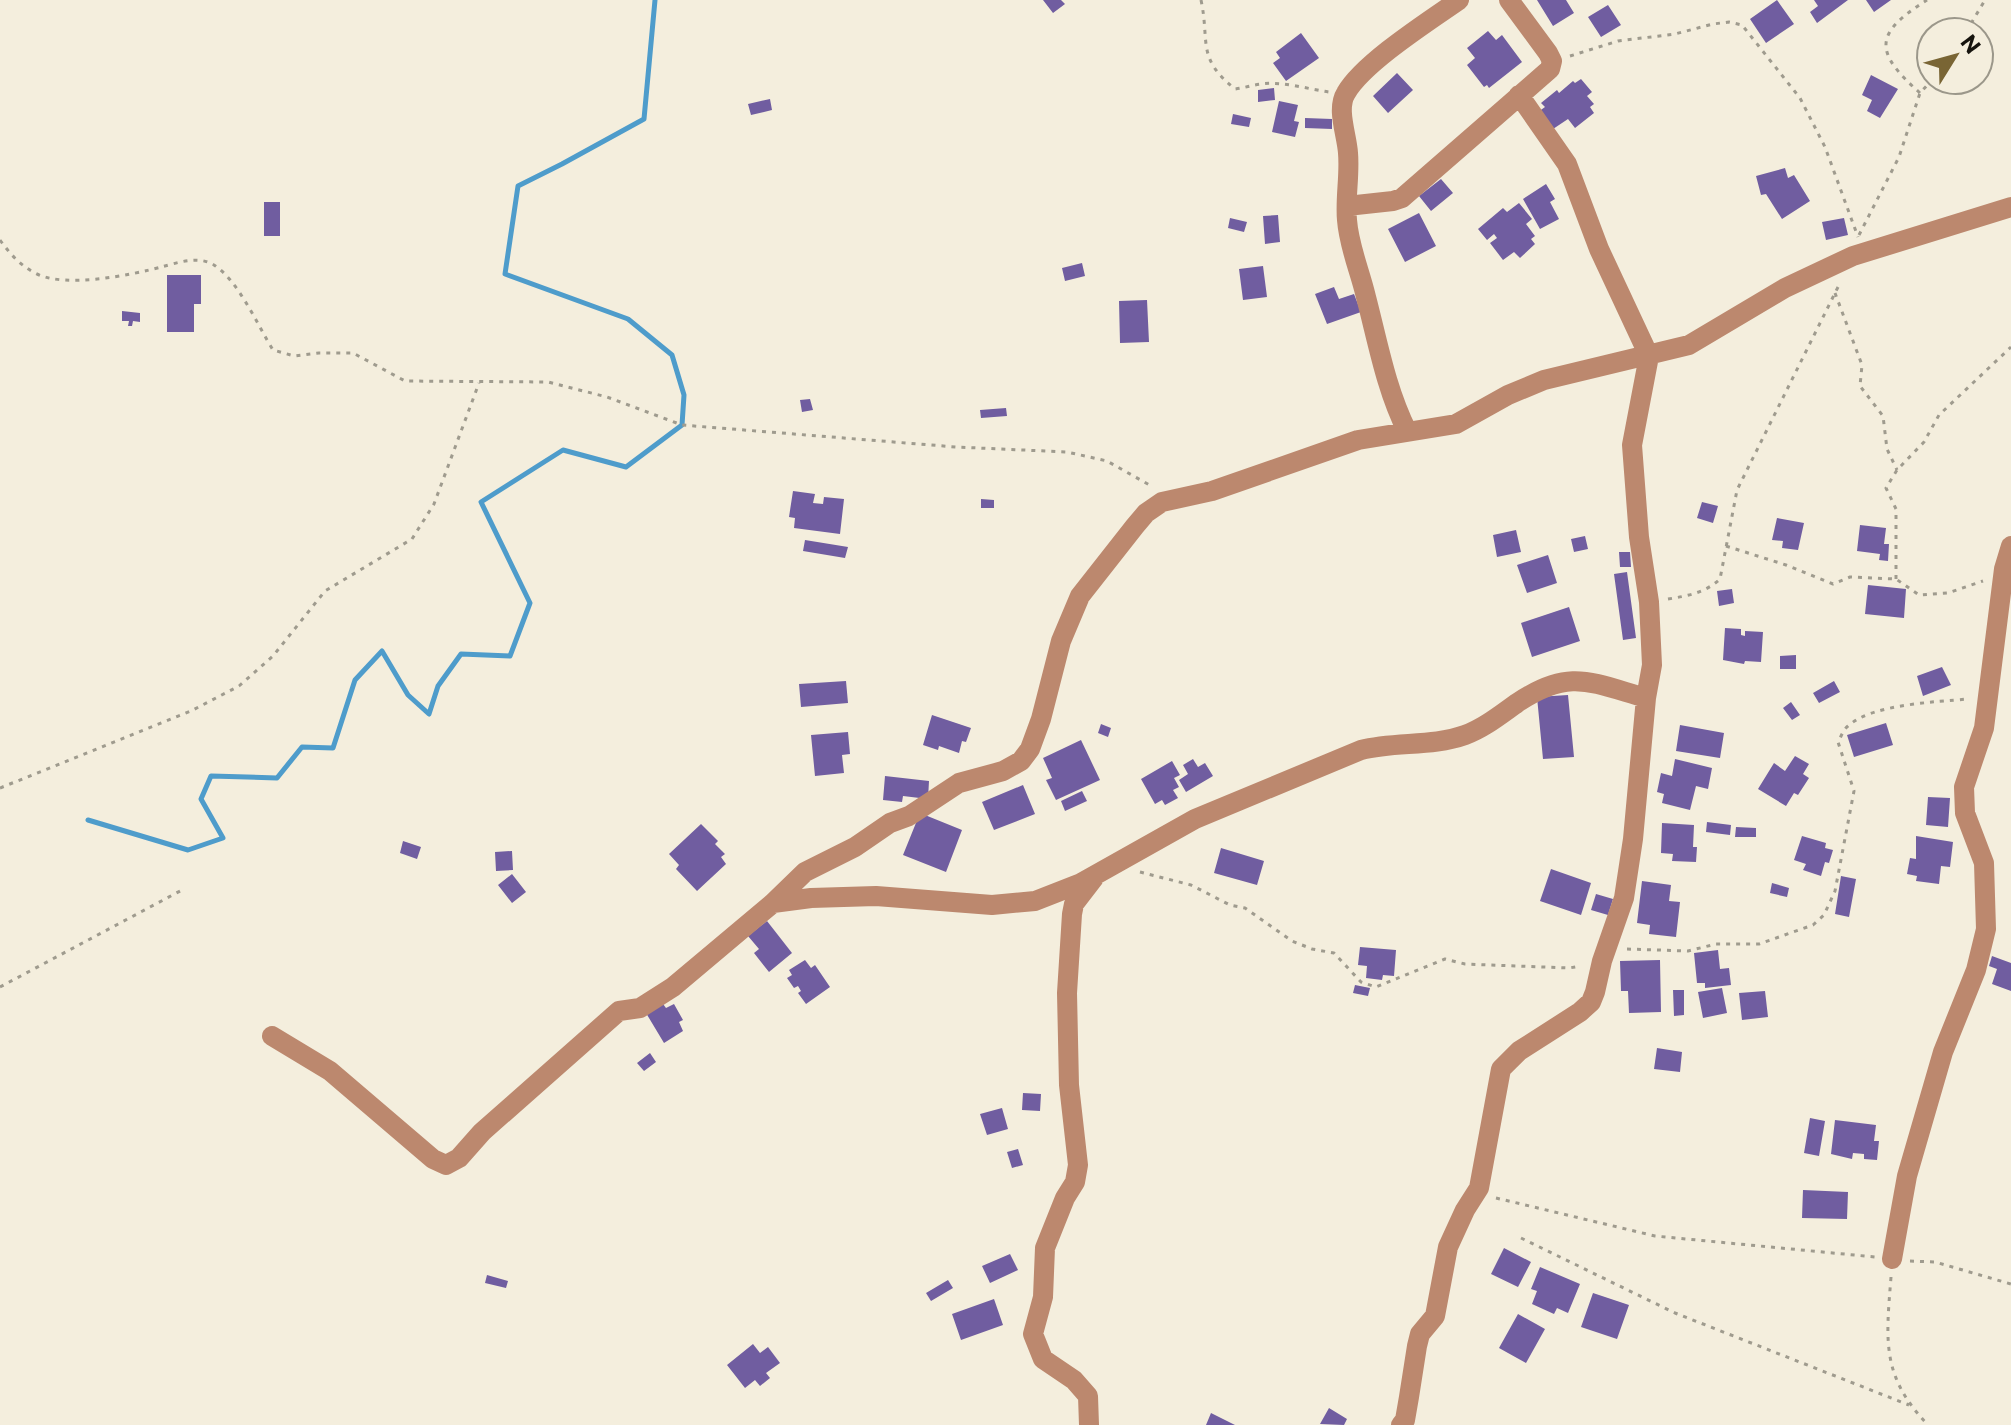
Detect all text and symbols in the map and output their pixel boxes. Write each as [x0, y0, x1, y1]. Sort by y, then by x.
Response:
north arrow [1915, 16, 1995, 96]
text: N [1956, 29, 1987, 58]

